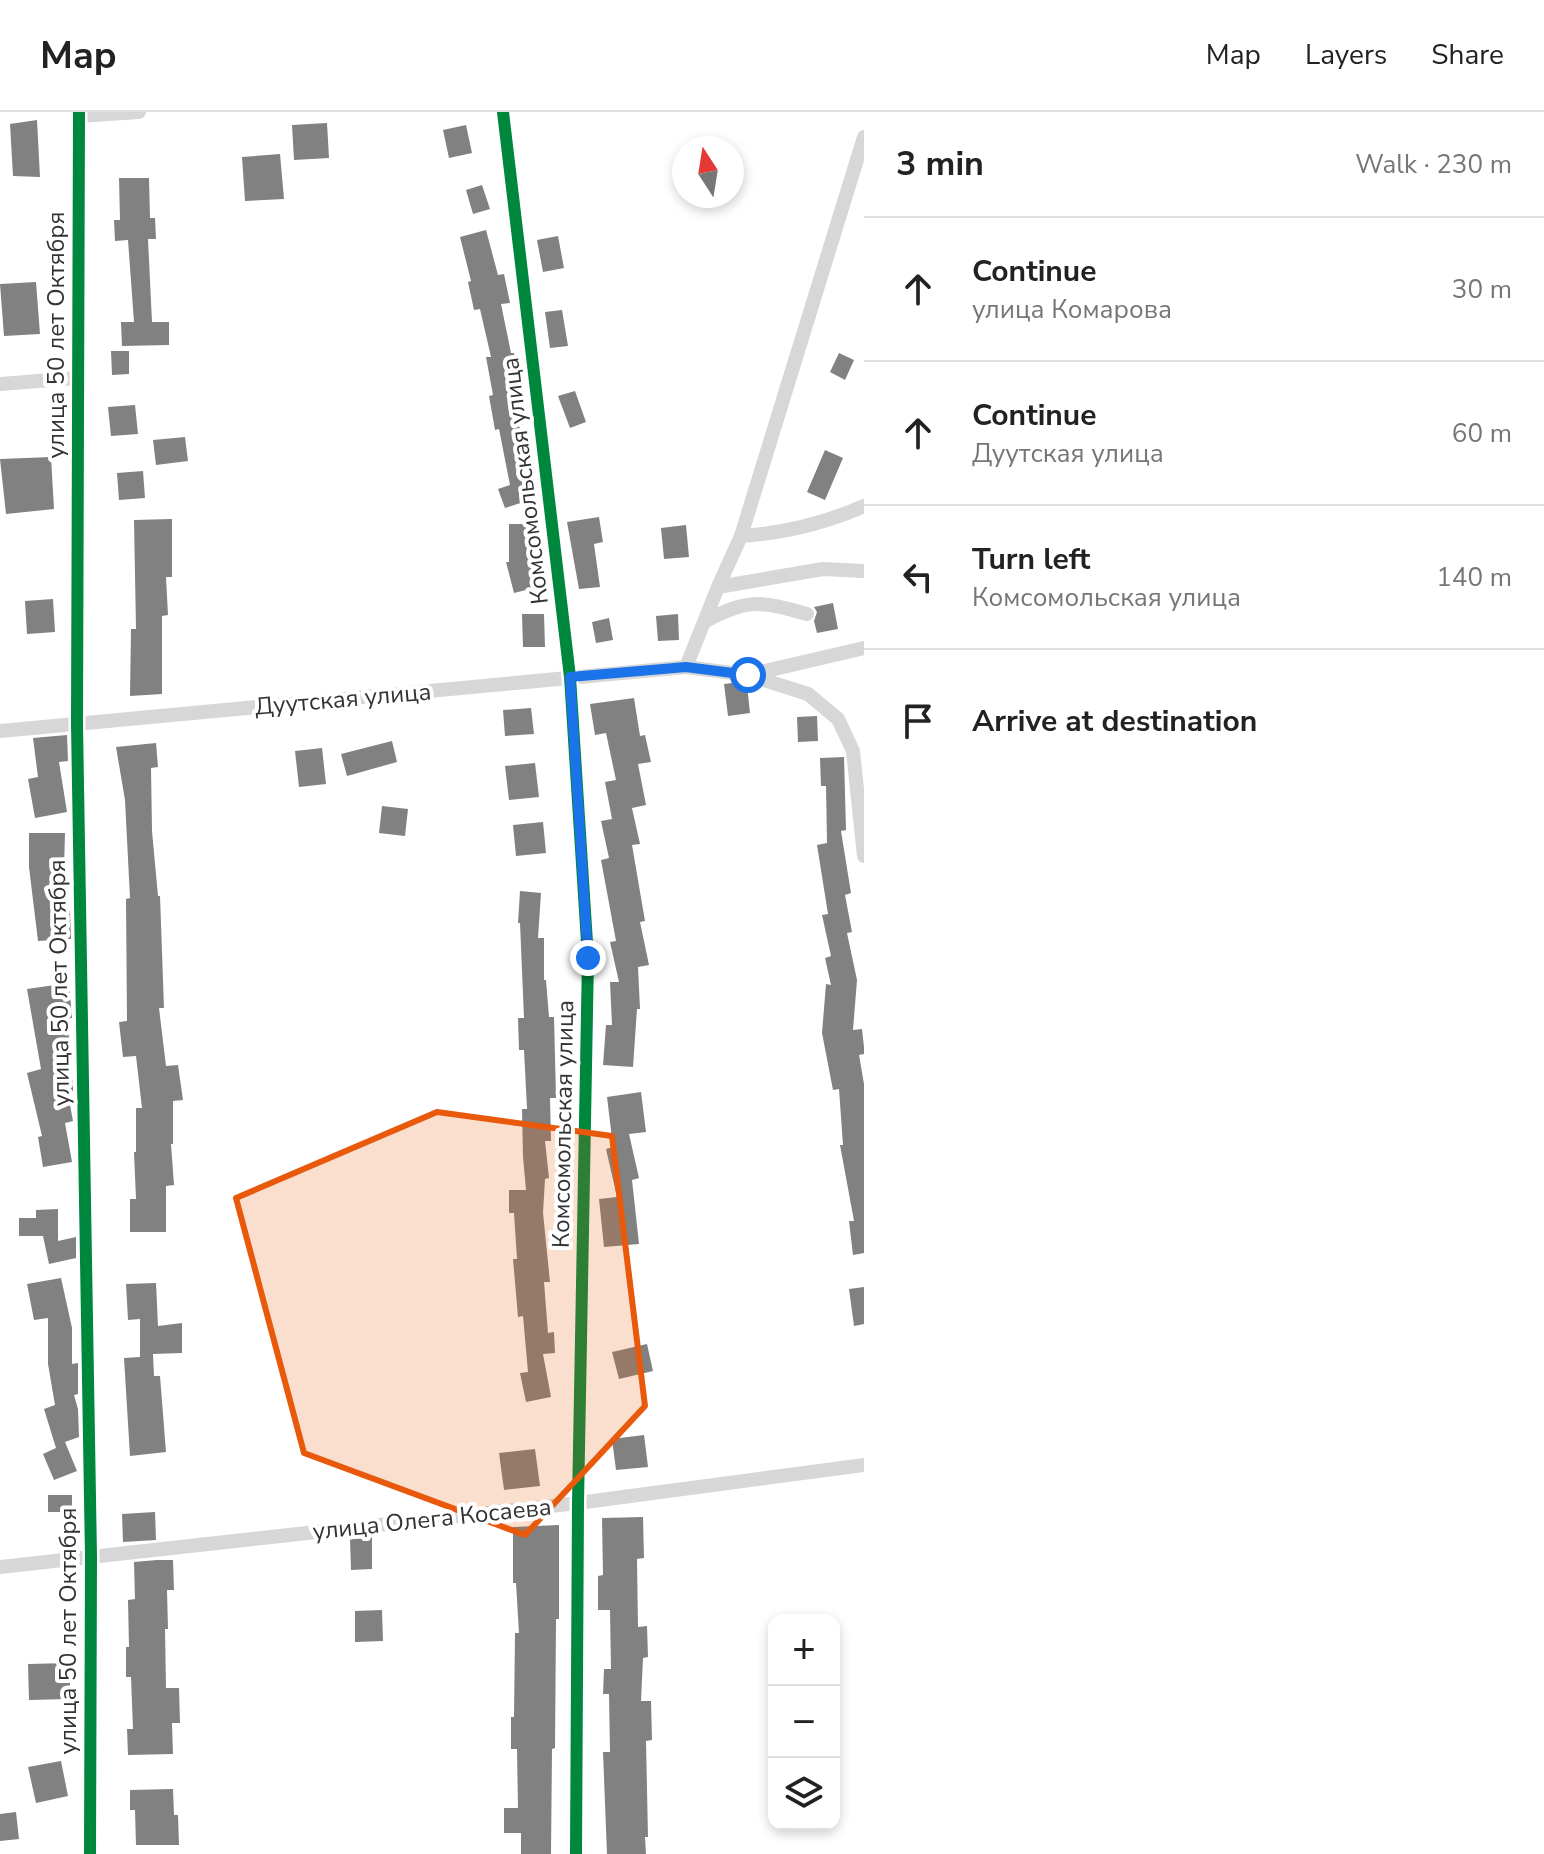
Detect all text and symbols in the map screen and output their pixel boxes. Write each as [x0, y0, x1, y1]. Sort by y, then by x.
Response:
text: Map [40, 30, 117, 81]
text: Map [1206, 36, 1261, 74]
text: Layers [1305, 36, 1387, 74]
text: Share [1431, 36, 1504, 74]
north arrow [672, 136, 744, 208]
text: 3 min [896, 141, 984, 187]
text: Walk · 230 m [1355, 147, 1512, 182]
street label: улица 50 лет Октября [40, 211, 72, 459]
text: Continue [972, 251, 1097, 292]
icon: ahead [896, 267, 940, 311]
text: 30 m [1452, 272, 1512, 307]
text: улица Комарова [972, 292, 1172, 327]
street label: Комсомольская улица [494, 356, 556, 606]
text: Continue [972, 395, 1097, 436]
icon: ahead [896, 411, 940, 455]
text: 60 m [1452, 416, 1512, 451]
text: Дуутская улица [972, 436, 1164, 471]
text: Turn left [972, 539, 1090, 580]
icon: left [896, 555, 940, 599]
text: 140 m [1436, 560, 1512, 595]
text: Комсомольская улица [972, 580, 1241, 615]
route start [730, 657, 766, 693]
street label: Дуутская улица [253, 675, 433, 723]
icon: arrive [896, 699, 940, 743]
text: Arrive at destination [972, 701, 1257, 742]
street label: улица 50 лет Октября [41, 859, 77, 1107]
route end [570, 940, 606, 976]
street label: Комсомольская улица [545, 1000, 581, 1248]
street label: улица Олега Косаева [311, 1491, 553, 1547]
street label: улица 50 лет Октября [52, 1507, 84, 1755]
map controls [768, 1614, 840, 1830]
button: + [768, 1614, 840, 1686]
button: − [768, 1686, 840, 1758]
button: layers [768, 1758, 840, 1830]

